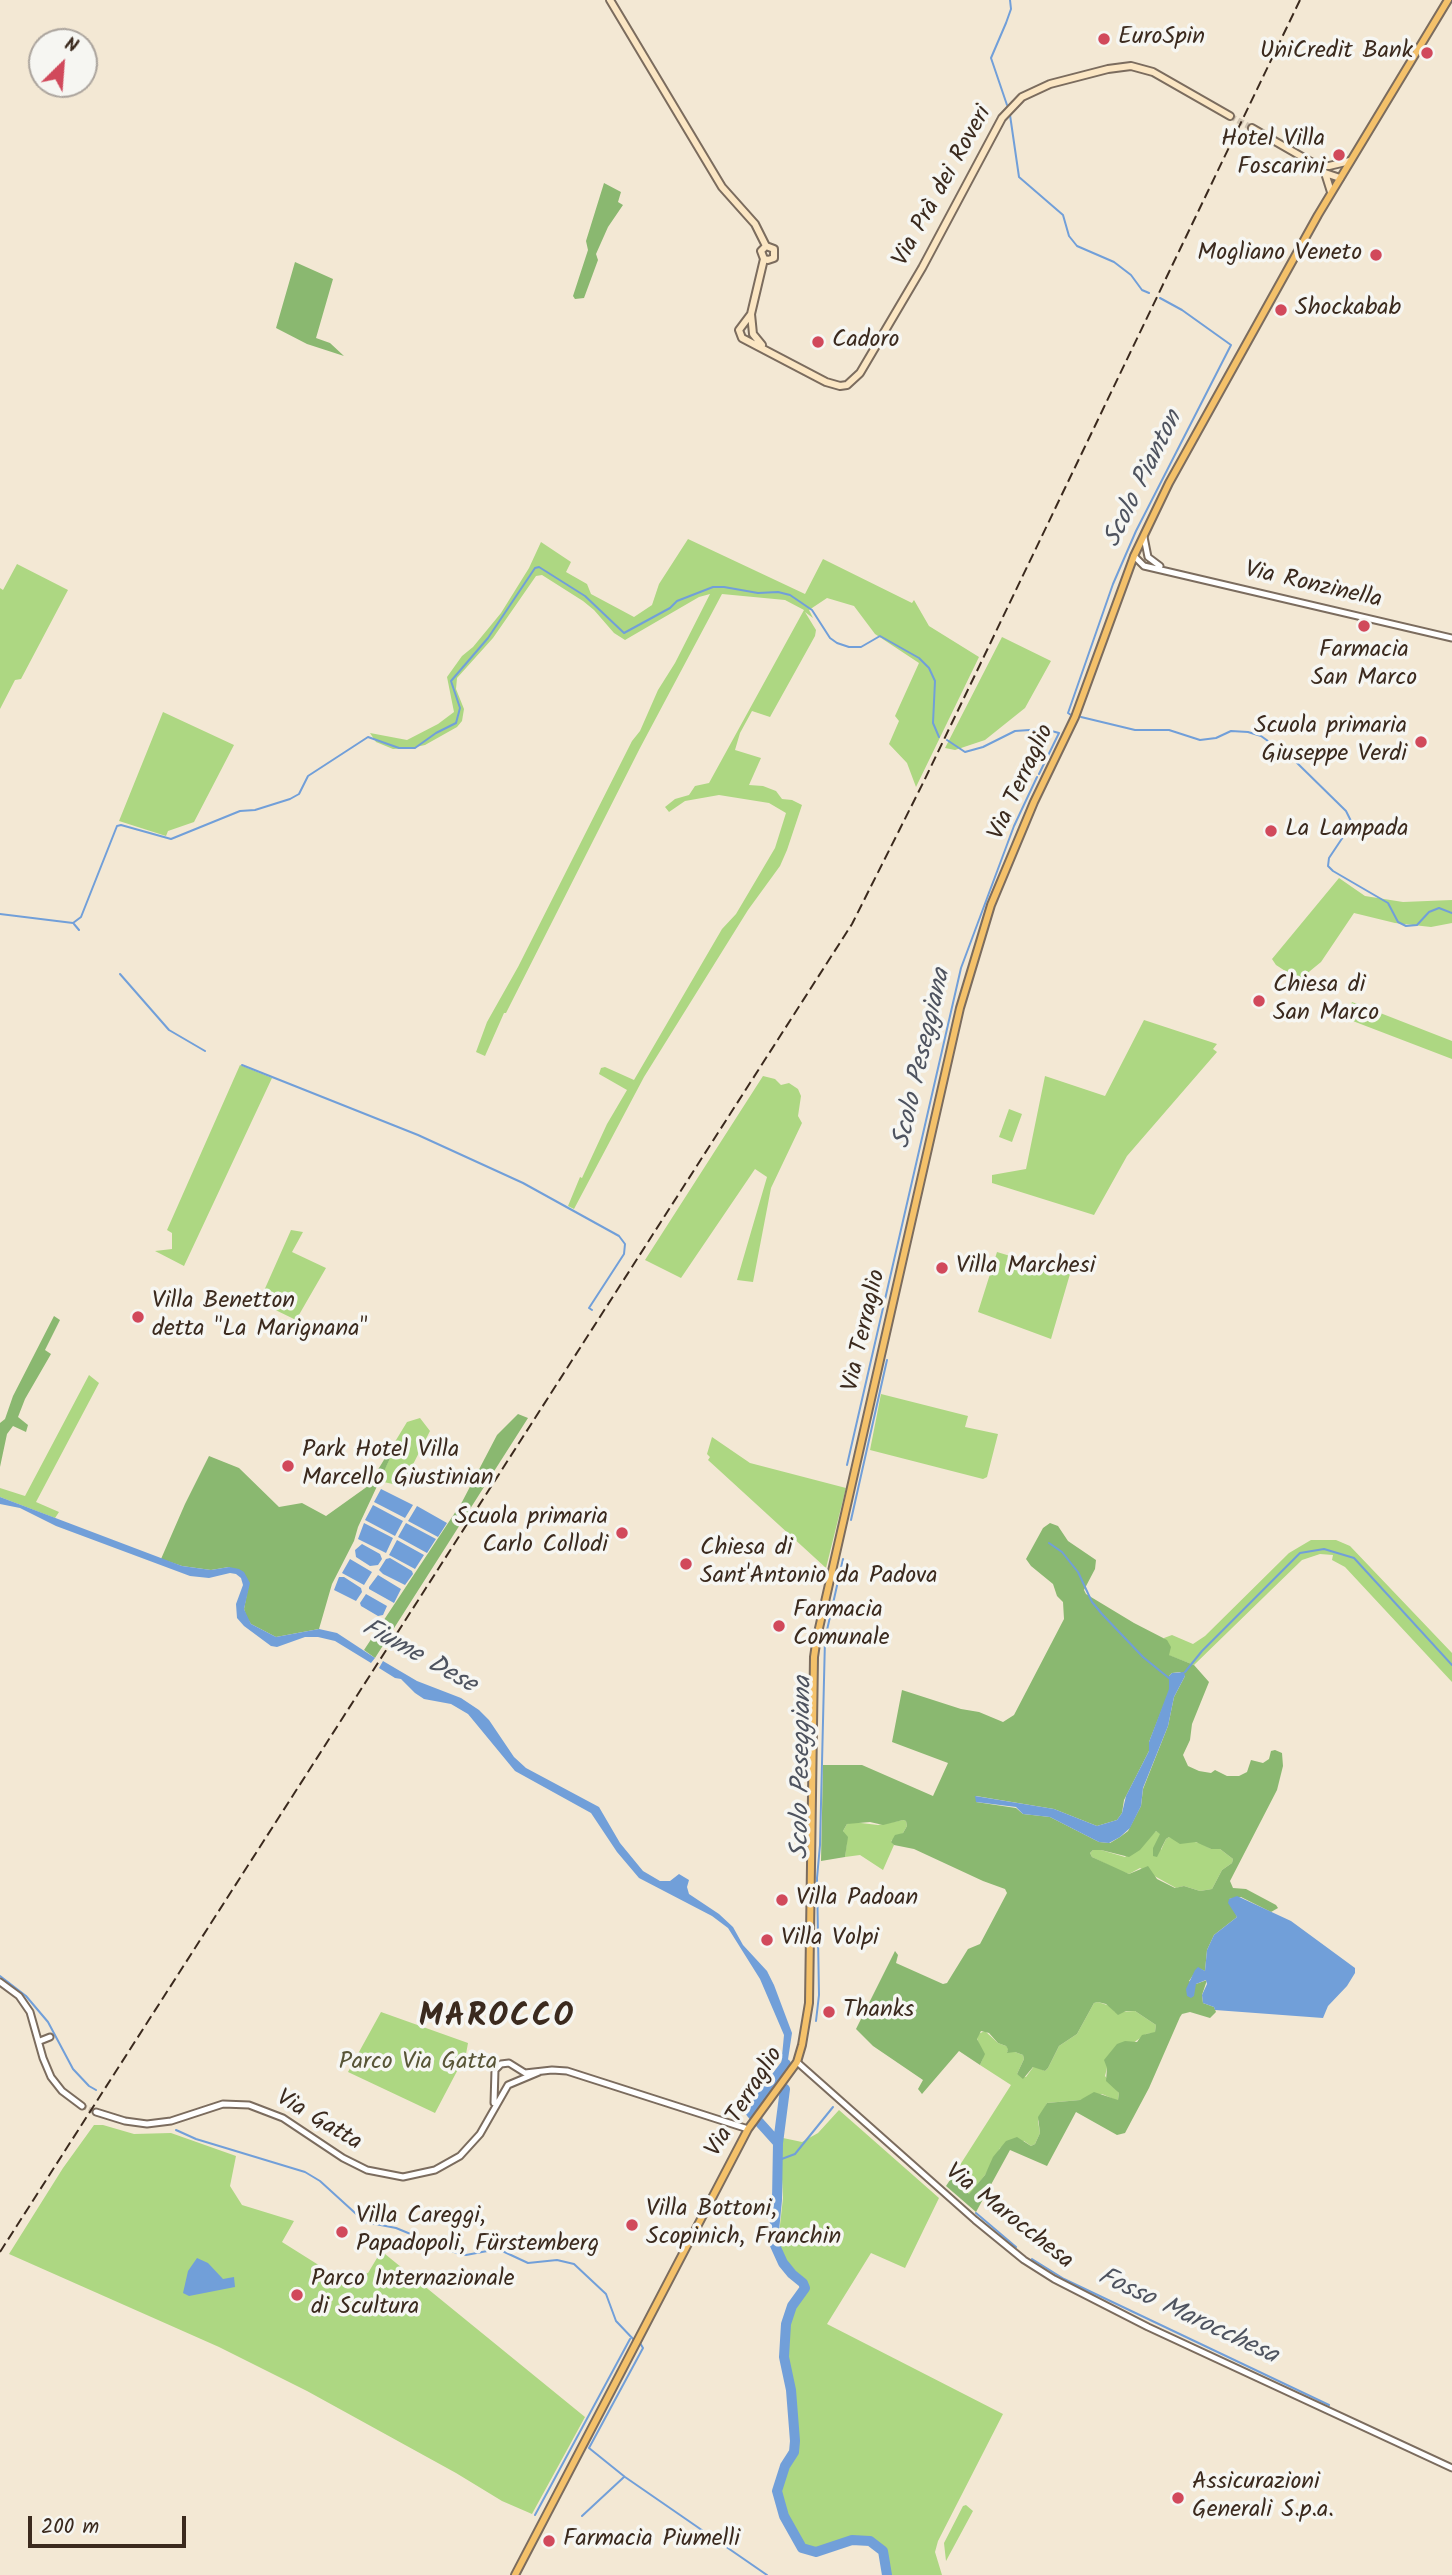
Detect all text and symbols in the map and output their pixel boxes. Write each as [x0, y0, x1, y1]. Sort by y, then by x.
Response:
place label: EuroSpin [1118, 25, 1205, 53]
north arrow [28, 28, 98, 98]
text: N [59, 30, 83, 62]
marker: EuroSpin [1096, 31, 1112, 47]
place label: UniCredit Bank [1260, 39, 1413, 67]
marker: UniCredit Bank [1419, 45, 1435, 61]
street label: Via Prà dei Roveri [888, 102, 1000, 272]
place label: Hotel Villa Foscarini [1221, 127, 1325, 183]
marker: Hotel Villa Foscarini [1331, 147, 1347, 163]
place label: Mogliano Veneto [1197, 241, 1362, 269]
marker: Mogliano Veneto [1368, 247, 1384, 263]
place label: Shockabab [1295, 296, 1401, 324]
marker: Shockabab [1273, 302, 1289, 318]
place label: Cadoro [832, 328, 899, 356]
marker: Cadoro [810, 334, 826, 350]
water label: Scolo Pianton [1099, 407, 1191, 553]
street label: Via Ronzinella [1242, 557, 1384, 617]
marker: Farmacia San Marco [1356, 618, 1372, 634]
place label: Farmacia San Marco [1311, 638, 1417, 694]
place label: Scuola primaria Giuseppe Verdi [1254, 714, 1407, 770]
street label: Via Terraglio [984, 721, 1062, 845]
marker: Scuola primaria Giuseppe Verdi [1413, 734, 1429, 750]
place label: La Lampada [1285, 817, 1408, 845]
marker: La Lampada [1263, 823, 1279, 839]
water label: Scolo Peseggiana [888, 966, 960, 1152]
place label: Chiesa di San Marco [1273, 973, 1379, 1029]
marker: Chiesa di San Marco [1251, 993, 1267, 1009]
place label: Villa Marchesi [956, 1254, 1096, 1282]
marker: Villa Marchesi [934, 1260, 950, 1276]
street label: Via Terraglio [838, 1267, 894, 1395]
place label: Villa Benetton detta "La Marignana" [152, 1289, 367, 1345]
marker: Villa Benetton detta "La Marignana" [130, 1309, 146, 1325]
place label: Park Hotel Villa Marcello Giustinian [302, 1438, 494, 1494]
marker: Park Hotel Villa Marcello Giustinian [280, 1458, 296, 1474]
place label: Scuola primaria Carlo Collodi [455, 1505, 608, 1561]
marker: Scuola primaria Carlo Collodi [614, 1525, 630, 1541]
place label: Chiesa di Sant'Antonio da Padova [700, 1536, 937, 1592]
marker: Chiesa di Sant'Antonio da Padova [678, 1556, 694, 1572]
place label: Farmacia Comunale [793, 1598, 890, 1654]
water label: Fiume Dese [355, 1614, 481, 1702]
marker: Farmacia Comunale [771, 1618, 787, 1634]
water label: Scolo Peseggiana [787, 1676, 821, 1860]
place label: Villa Padoan [796, 1886, 918, 1914]
marker: Villa Padoan [774, 1892, 790, 1908]
place label: Villa Volpi [781, 1926, 879, 1954]
marker: Villa Volpi [759, 1932, 775, 1948]
place label: Thanks [843, 1998, 914, 2026]
district label: MAROCCO [420, 2001, 574, 2039]
marker: Thanks [821, 2004, 837, 2020]
street label: Via Terraglio [701, 2043, 791, 2163]
park label: Parco Via Gatta [339, 2050, 497, 2078]
street label: Via Gatta [270, 2085, 366, 2159]
street label: Via Marocchesa [938, 2159, 1078, 2277]
place label: Villa Bottoni, Scopinich, Franchin [646, 2197, 841, 2253]
place label: Villa Careggi, Papadopoli, Fürstemberg [356, 2204, 599, 2260]
marker: Villa Bottoni, Scopinich, Franchin [624, 2217, 640, 2233]
marker: Villa Careggi, Papadopoli, Fürstemberg [334, 2224, 350, 2240]
water label: Fosso Marocchesa [1092, 2263, 1282, 2373]
place label: Parco Internazionale di Scultura [311, 2267, 515, 2323]
marker: Parco Internazionale di Scultura [289, 2287, 305, 2303]
place label: Assicurazioni Generali S.p.a. [1192, 2470, 1334, 2526]
marker: Assicurazioni Generali S.p.a. [1170, 2490, 1186, 2506]
scale bar [32, 2502, 189, 2546]
text: 200 m [41, 2511, 99, 2544]
place label: Farmacia Piumelli [563, 2527, 740, 2555]
marker: Farmacia Piumelli [541, 2533, 557, 2549]

